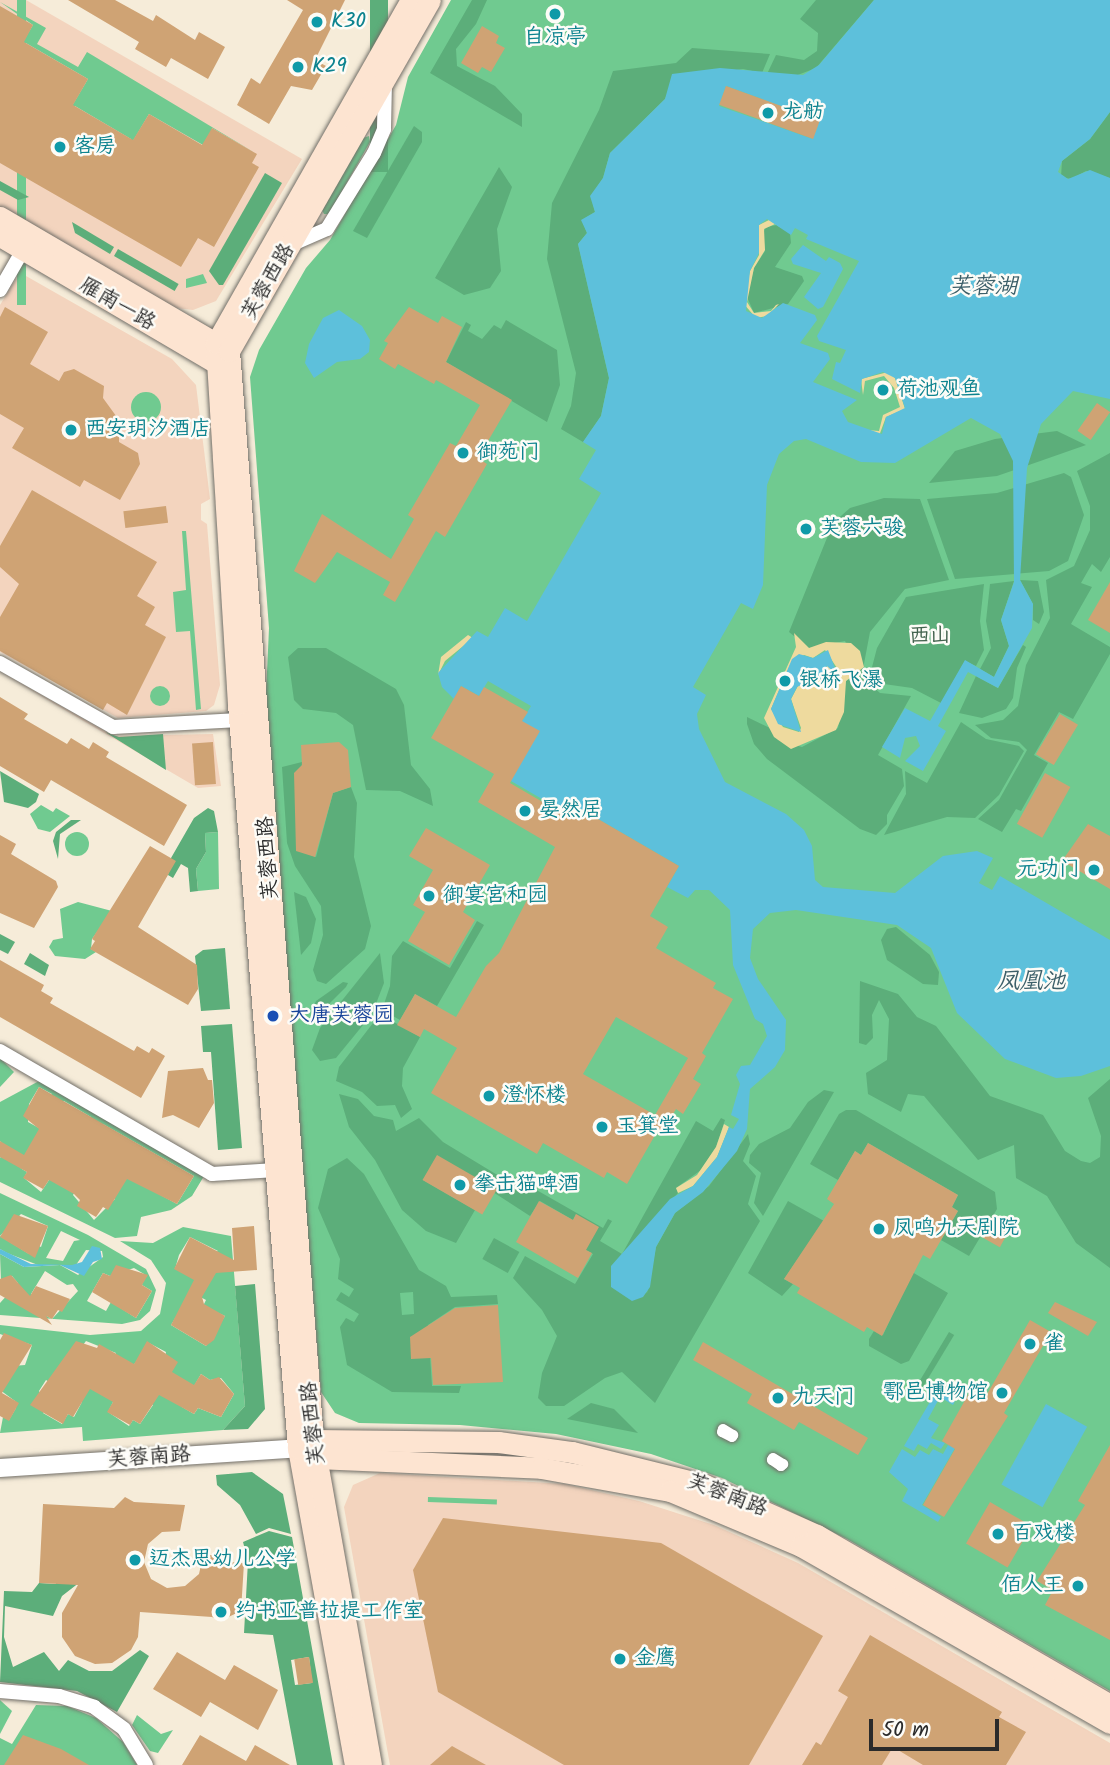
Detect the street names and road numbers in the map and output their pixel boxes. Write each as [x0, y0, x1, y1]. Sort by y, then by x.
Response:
street label: 芙蓉西路 [237, 239, 301, 325]
street label: 雁南一路 [74, 273, 160, 337]
street label: 芙蓉西路 [254, 815, 284, 901]
street label: 芙蓉西路 [297, 1380, 331, 1466]
street label: 芙蓉南路 [106, 1443, 192, 1473]
street label: 芙蓉南路 [683, 1469, 771, 1523]

